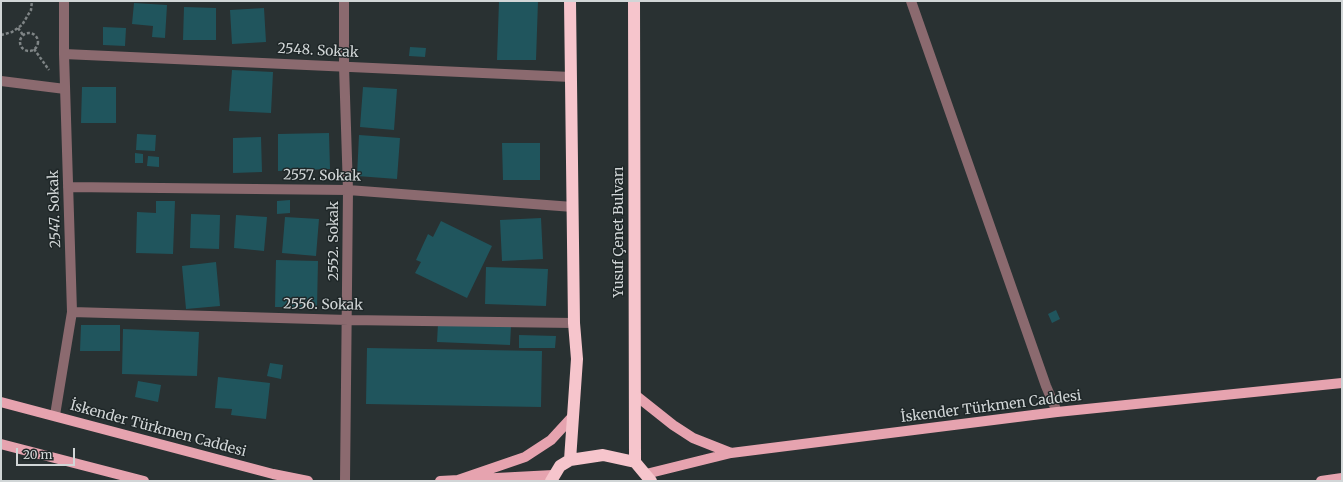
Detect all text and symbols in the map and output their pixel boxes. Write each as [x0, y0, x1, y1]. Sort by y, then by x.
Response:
street label: 2548. Sokak [277, 40, 359, 62]
street label: Yusuf Çenet Bulvarı [611, 166, 627, 298]
street label: 2557. Sokak [283, 167, 361, 185]
street label: 2547. Sokak [45, 170, 65, 248]
street label: 2552. Sokak [326, 201, 342, 281]
street label: 2556. Sokak [283, 296, 363, 314]
street label: İskender Türkmen Caddesi [900, 388, 1082, 426]
street label: İskender Türkmen Caddesi [68, 397, 248, 461]
scale bar [18, 440, 77, 466]
text: 20 m [23, 447, 52, 462]

